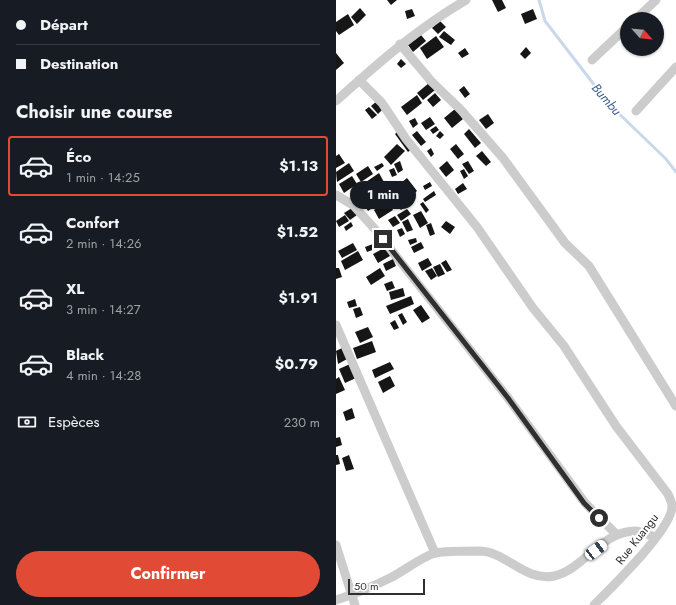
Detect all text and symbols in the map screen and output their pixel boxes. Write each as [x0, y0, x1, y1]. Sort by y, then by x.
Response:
north arrow [620, 12, 664, 56]
map controls [620, 12, 664, 56]
text: Départ [40, 14, 88, 36]
text: Destination [40, 53, 118, 75]
water label: Bumbu [587, 79, 626, 120]
text: Choisir une course [16, 99, 173, 125]
text: Éco [66, 146, 91, 168]
icon: car [18, 148, 54, 184]
text: $1.13 [279, 155, 318, 177]
text: 1 min · 14:25 [66, 168, 140, 187]
callout: 1 min [350, 181, 416, 209]
text: 1 min [367, 185, 399, 204]
text: Confort [66, 212, 119, 234]
icon: car [18, 214, 54, 250]
text: $1.52 [277, 221, 318, 243]
route end [374, 230, 392, 248]
text: 2 min · 14:26 [66, 234, 142, 253]
text: XL [66, 278, 84, 300]
icon: car [18, 280, 54, 316]
text: $1.91 [279, 287, 318, 309]
text: 3 min · 14:27 [66, 300, 141, 319]
text: Black [66, 344, 104, 366]
icon: car [18, 346, 54, 382]
text: $0.79 [275, 353, 318, 375]
text: 4 min · 14:28 [66, 366, 141, 385]
icon: cash [16, 411, 38, 433]
text: Espèces [48, 411, 100, 433]
text: 230 m [284, 413, 320, 432]
route start [590, 509, 608, 527]
street label: Rue Kuangu [611, 510, 663, 568]
car [583, 538, 609, 562]
button: Confirmer [16, 551, 320, 597]
scale bar [348, 577, 425, 596]
text: 50 m [354, 578, 379, 594]

